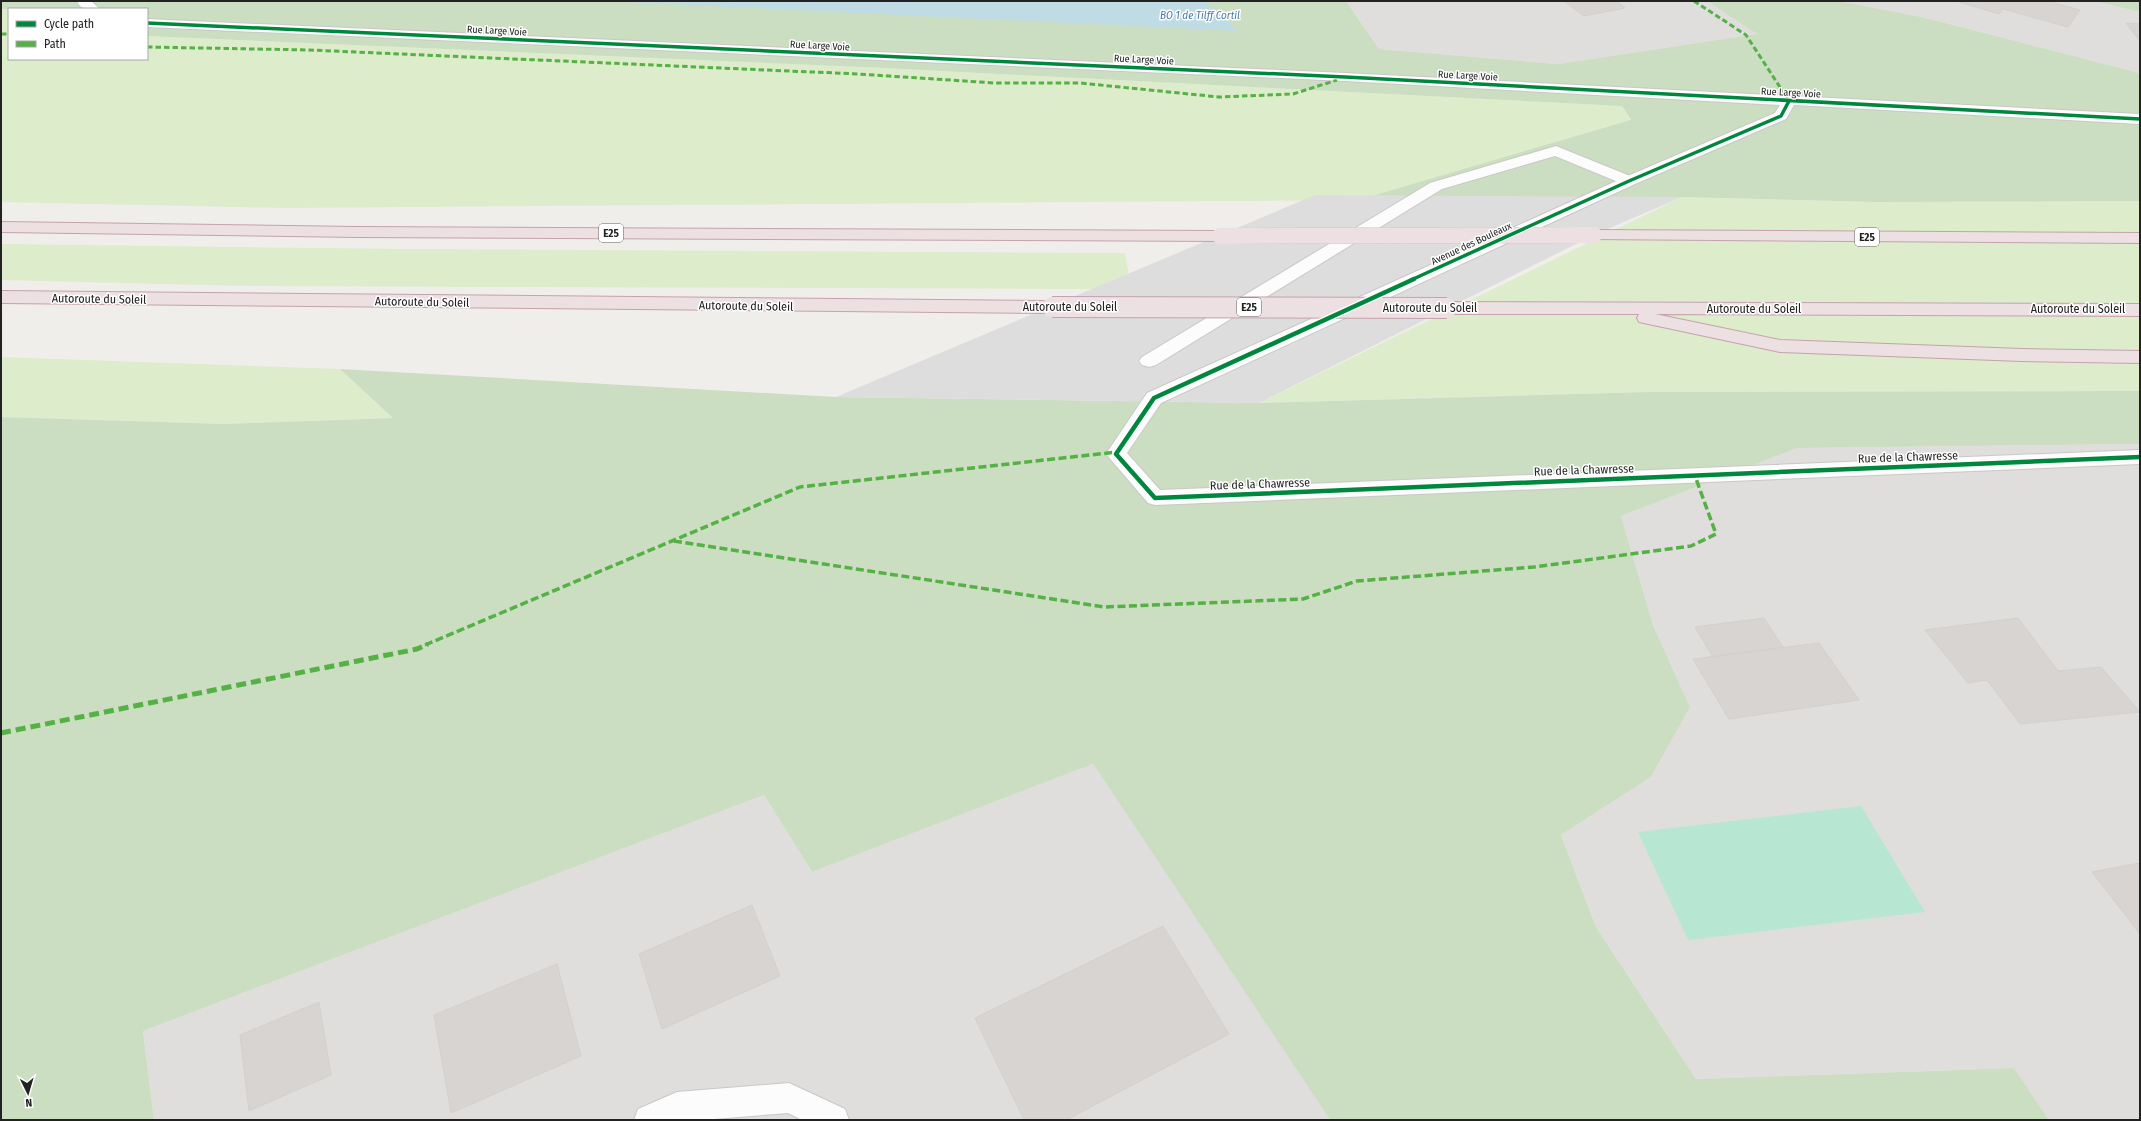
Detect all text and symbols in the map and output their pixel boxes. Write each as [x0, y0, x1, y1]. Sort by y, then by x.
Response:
legend [8, 8, 148, 60]
water label: BO 1 de Tilff Cortil [1160, 9, 1240, 22]
text: Cycle path [44, 17, 94, 31]
street label: Rue Large Voie [467, 23, 527, 39]
text: Path [44, 37, 66, 51]
street label: Rue Large Voie [790, 38, 850, 54]
street label: Rue Large Voie [1114, 52, 1174, 68]
street label: Rue Large Voie [1438, 68, 1498, 84]
street label: Rue Large Voie [1761, 85, 1821, 101]
street label: Avenue des Bouleaux [1429, 220, 1514, 268]
road number: E25 [599, 224, 623, 242]
road number: E25 [1855, 228, 1879, 246]
street label: Autoroute du Soleil [52, 291, 146, 307]
street label: Autoroute du Soleil [375, 294, 469, 310]
street label: Autoroute du Soleil [699, 298, 793, 314]
road number: E25 [1237, 298, 1261, 316]
street label: Autoroute du Soleil [1023, 300, 1117, 314]
street label: Autoroute du Soleil [1383, 301, 1477, 315]
street label: Autoroute du Soleil [1707, 302, 1801, 316]
street label: Autoroute du Soleil [2031, 302, 2125, 316]
street label: Rue de la Chawresse [1858, 448, 1958, 466]
street label: Rue de la Chawresse [1534, 461, 1634, 479]
street label: Rue de la Chawresse [1210, 475, 1310, 493]
north arrow [8, 1073, 48, 1113]
text: N [25, 1096, 33, 1109]

